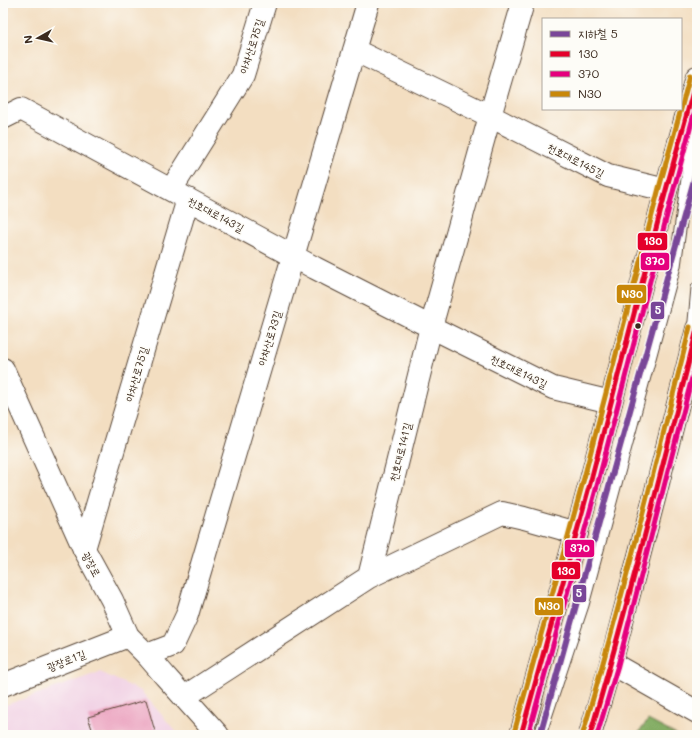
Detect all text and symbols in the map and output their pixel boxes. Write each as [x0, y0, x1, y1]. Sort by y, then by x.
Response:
street label: 아차산로75길 [235, 17, 267, 75]
north arrow [18, 18, 58, 58]
legend [542, 18, 682, 110]
text: 지하철 5 [578, 25, 618, 41]
text: N [20, 34, 36, 45]
text: 130 [578, 45, 598, 61]
text: 370 [578, 65, 600, 81]
text: N30 [578, 85, 602, 101]
street label: 천호대로145길 [545, 139, 607, 181]
street label: 천호대로143길 [185, 193, 247, 235]
line badge: 130 [637, 232, 668, 251]
text: 130 [644, 233, 662, 248]
line badge: 370 [640, 252, 670, 271]
text: 370 [645, 253, 665, 268]
line badge: N30 [616, 284, 647, 304]
text: N30 [621, 286, 643, 301]
line badge: 5 [650, 301, 665, 320]
text: 5 [655, 302, 662, 317]
street label: 아차산로73길 [254, 309, 285, 367]
unlabelled marker [633, 321, 643, 331]
street label: 아차산로75길 [121, 345, 151, 403]
street label: 천호대로143길 [488, 351, 550, 391]
street label: 천호대로141길 [385, 421, 415, 483]
line badge: 370 [564, 539, 595, 558]
text: 370 [570, 540, 590, 555]
street label: 광장로 [79, 549, 105, 579]
line badge: 130 [551, 561, 581, 580]
text: 130 [557, 563, 575, 578]
line badge: 5 [572, 584, 587, 603]
text: 5 [576, 585, 583, 600]
line badge: N30 [534, 597, 564, 616]
text: N30 [538, 598, 560, 613]
street label: 광장로1길 [44, 646, 88, 674]

